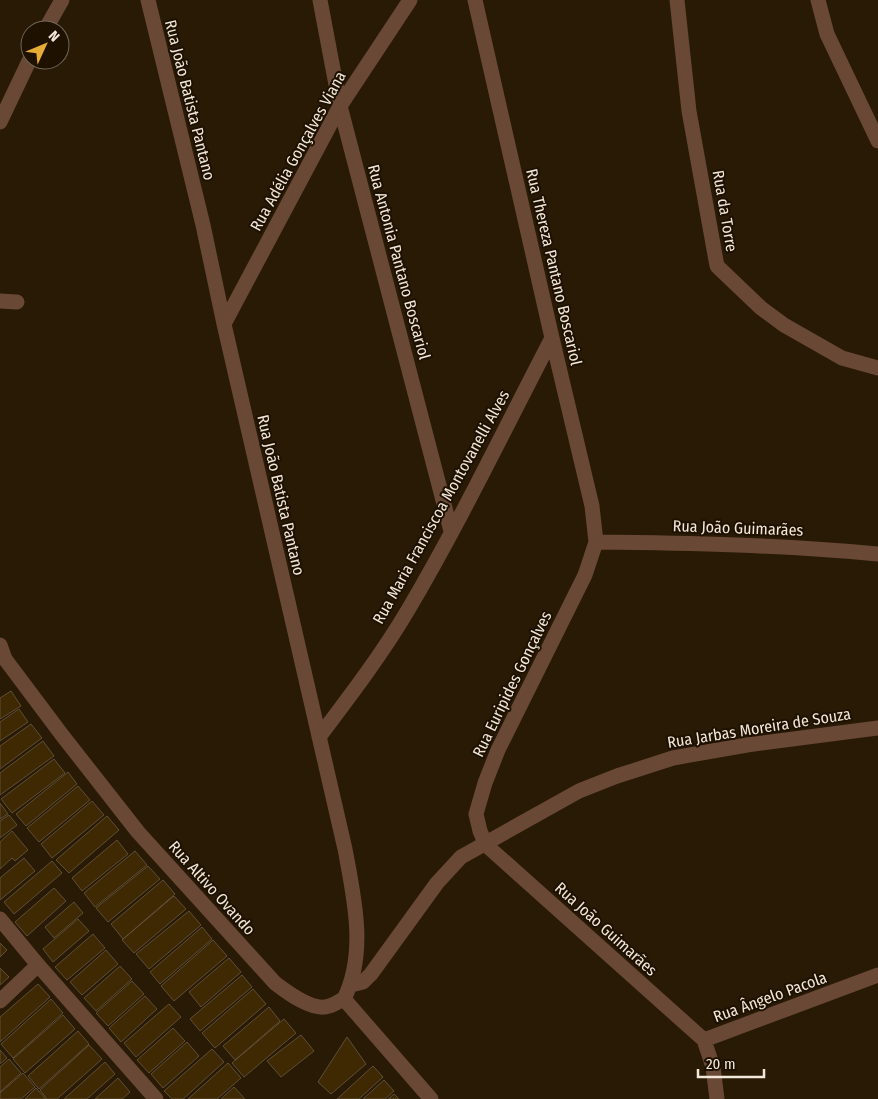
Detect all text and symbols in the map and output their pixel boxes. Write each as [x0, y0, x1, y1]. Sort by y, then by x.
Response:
street label: Rua João Batista Pantano [161, 18, 219, 182]
north arrow [20, 20, 70, 70]
text: N [45, 27, 63, 45]
street label: Rua Adélia Gonçalves Viana [246, 68, 350, 234]
street label: Rua Antonia Pantano Boscariol [364, 162, 434, 362]
street label: Rua Thereza Pantano Boscariol [522, 167, 586, 367]
street label: Rua da Torre [708, 169, 742, 253]
street label: Rua Maria Franciscoa Montovanelli Alves [369, 387, 513, 627]
street label: Rua João Batista Pantano [253, 413, 309, 577]
street label: Rua João Guimarães [672, 516, 804, 540]
street label: Rua Euripides Gonçalves [468, 608, 556, 760]
street label: Rua Jarbas Moreira de Souza [666, 704, 852, 752]
street label: Rua Altivo Ovando [165, 837, 259, 939]
street label: Rua João Guimarães [551, 878, 661, 980]
street label: Rua Ângelo Pacola [711, 968, 829, 1026]
scale bar [698, 1046, 764, 1078]
text: 20 m [706, 1055, 736, 1073]

